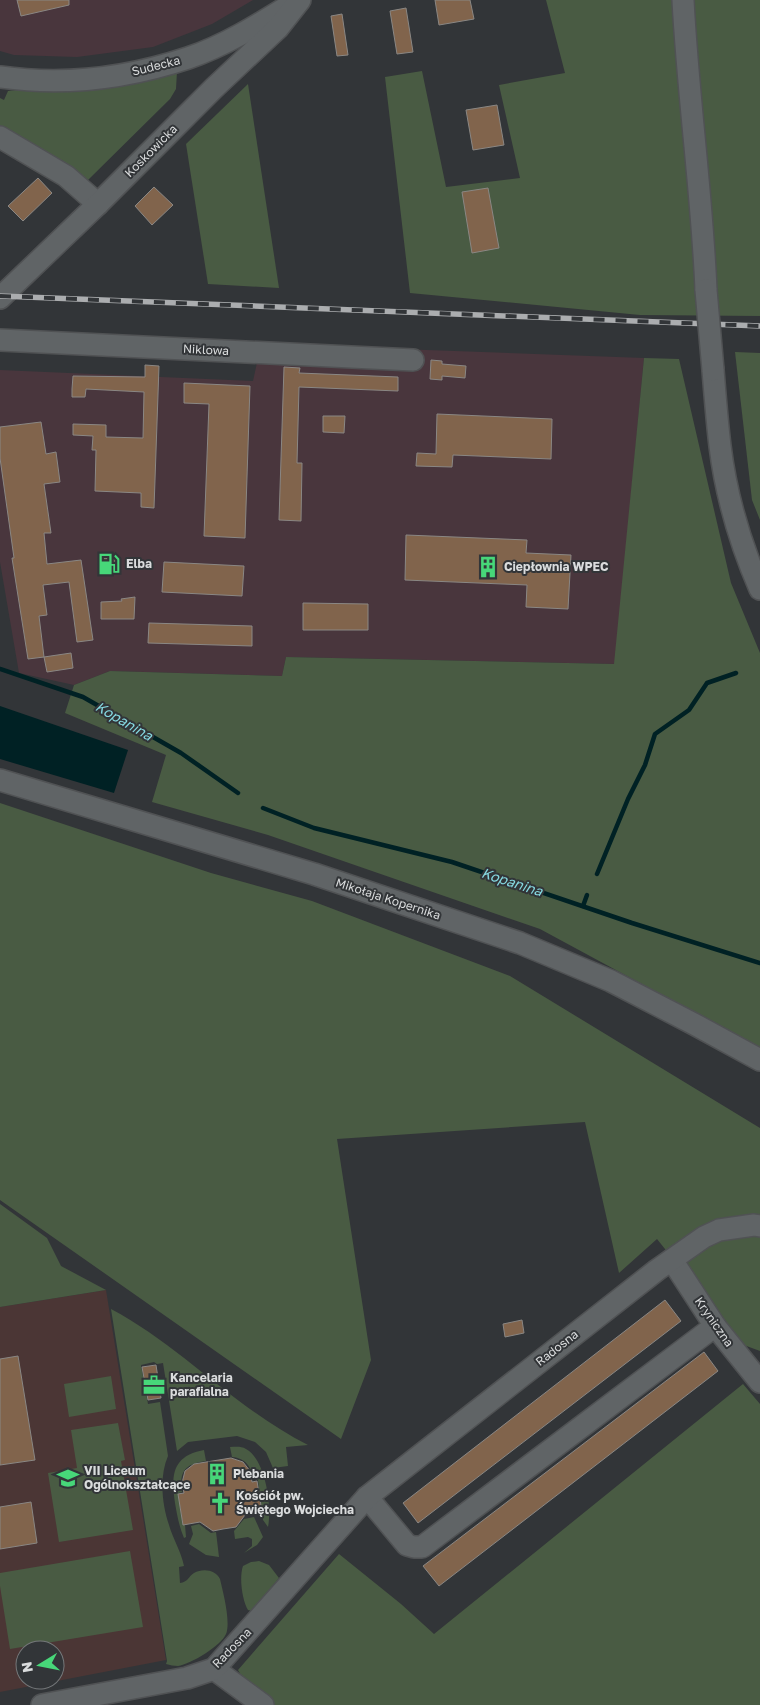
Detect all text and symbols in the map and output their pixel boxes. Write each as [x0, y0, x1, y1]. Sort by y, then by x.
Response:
street label: Sudecka [130, 52, 182, 79]
street label: Koskowicka [121, 121, 180, 180]
street label: Niklowa [183, 341, 229, 358]
fuel station icon: Elba [96, 551, 122, 577]
building icon: Ciepłownia WPEC [475, 554, 501, 580]
place label: Elba [126, 556, 152, 571]
place label: Ciepłownia WPEC [504, 559, 609, 574]
water label: Kopanina [93, 697, 157, 744]
water label: Kopanina [479, 864, 546, 900]
street label: Mikołaja Kopernika [334, 874, 443, 923]
street label: Kryniczna [692, 1294, 737, 1350]
street label: Radosna [532, 1326, 581, 1369]
place label: Kancelaria parafialna [170, 1370, 233, 1399]
office icon: Kancelaria parafialna [141, 1372, 167, 1398]
building icon: Plebania [204, 1461, 230, 1487]
place label: VII Liceum Ogólnokształcące [84, 1463, 190, 1492]
school or university icon: VII Liceum Ogólnokształcące [55, 1465, 81, 1491]
place label: Plebania [233, 1466, 284, 1481]
place label: Kościół pw. Świętego Wojciecha [236, 1488, 354, 1517]
church icon: Kościół pw. Świętego Wojciecha [207, 1490, 233, 1516]
street label: Radosna [209, 1624, 254, 1671]
north arrow [15, 1640, 65, 1690]
text: N [17, 1661, 36, 1674]

